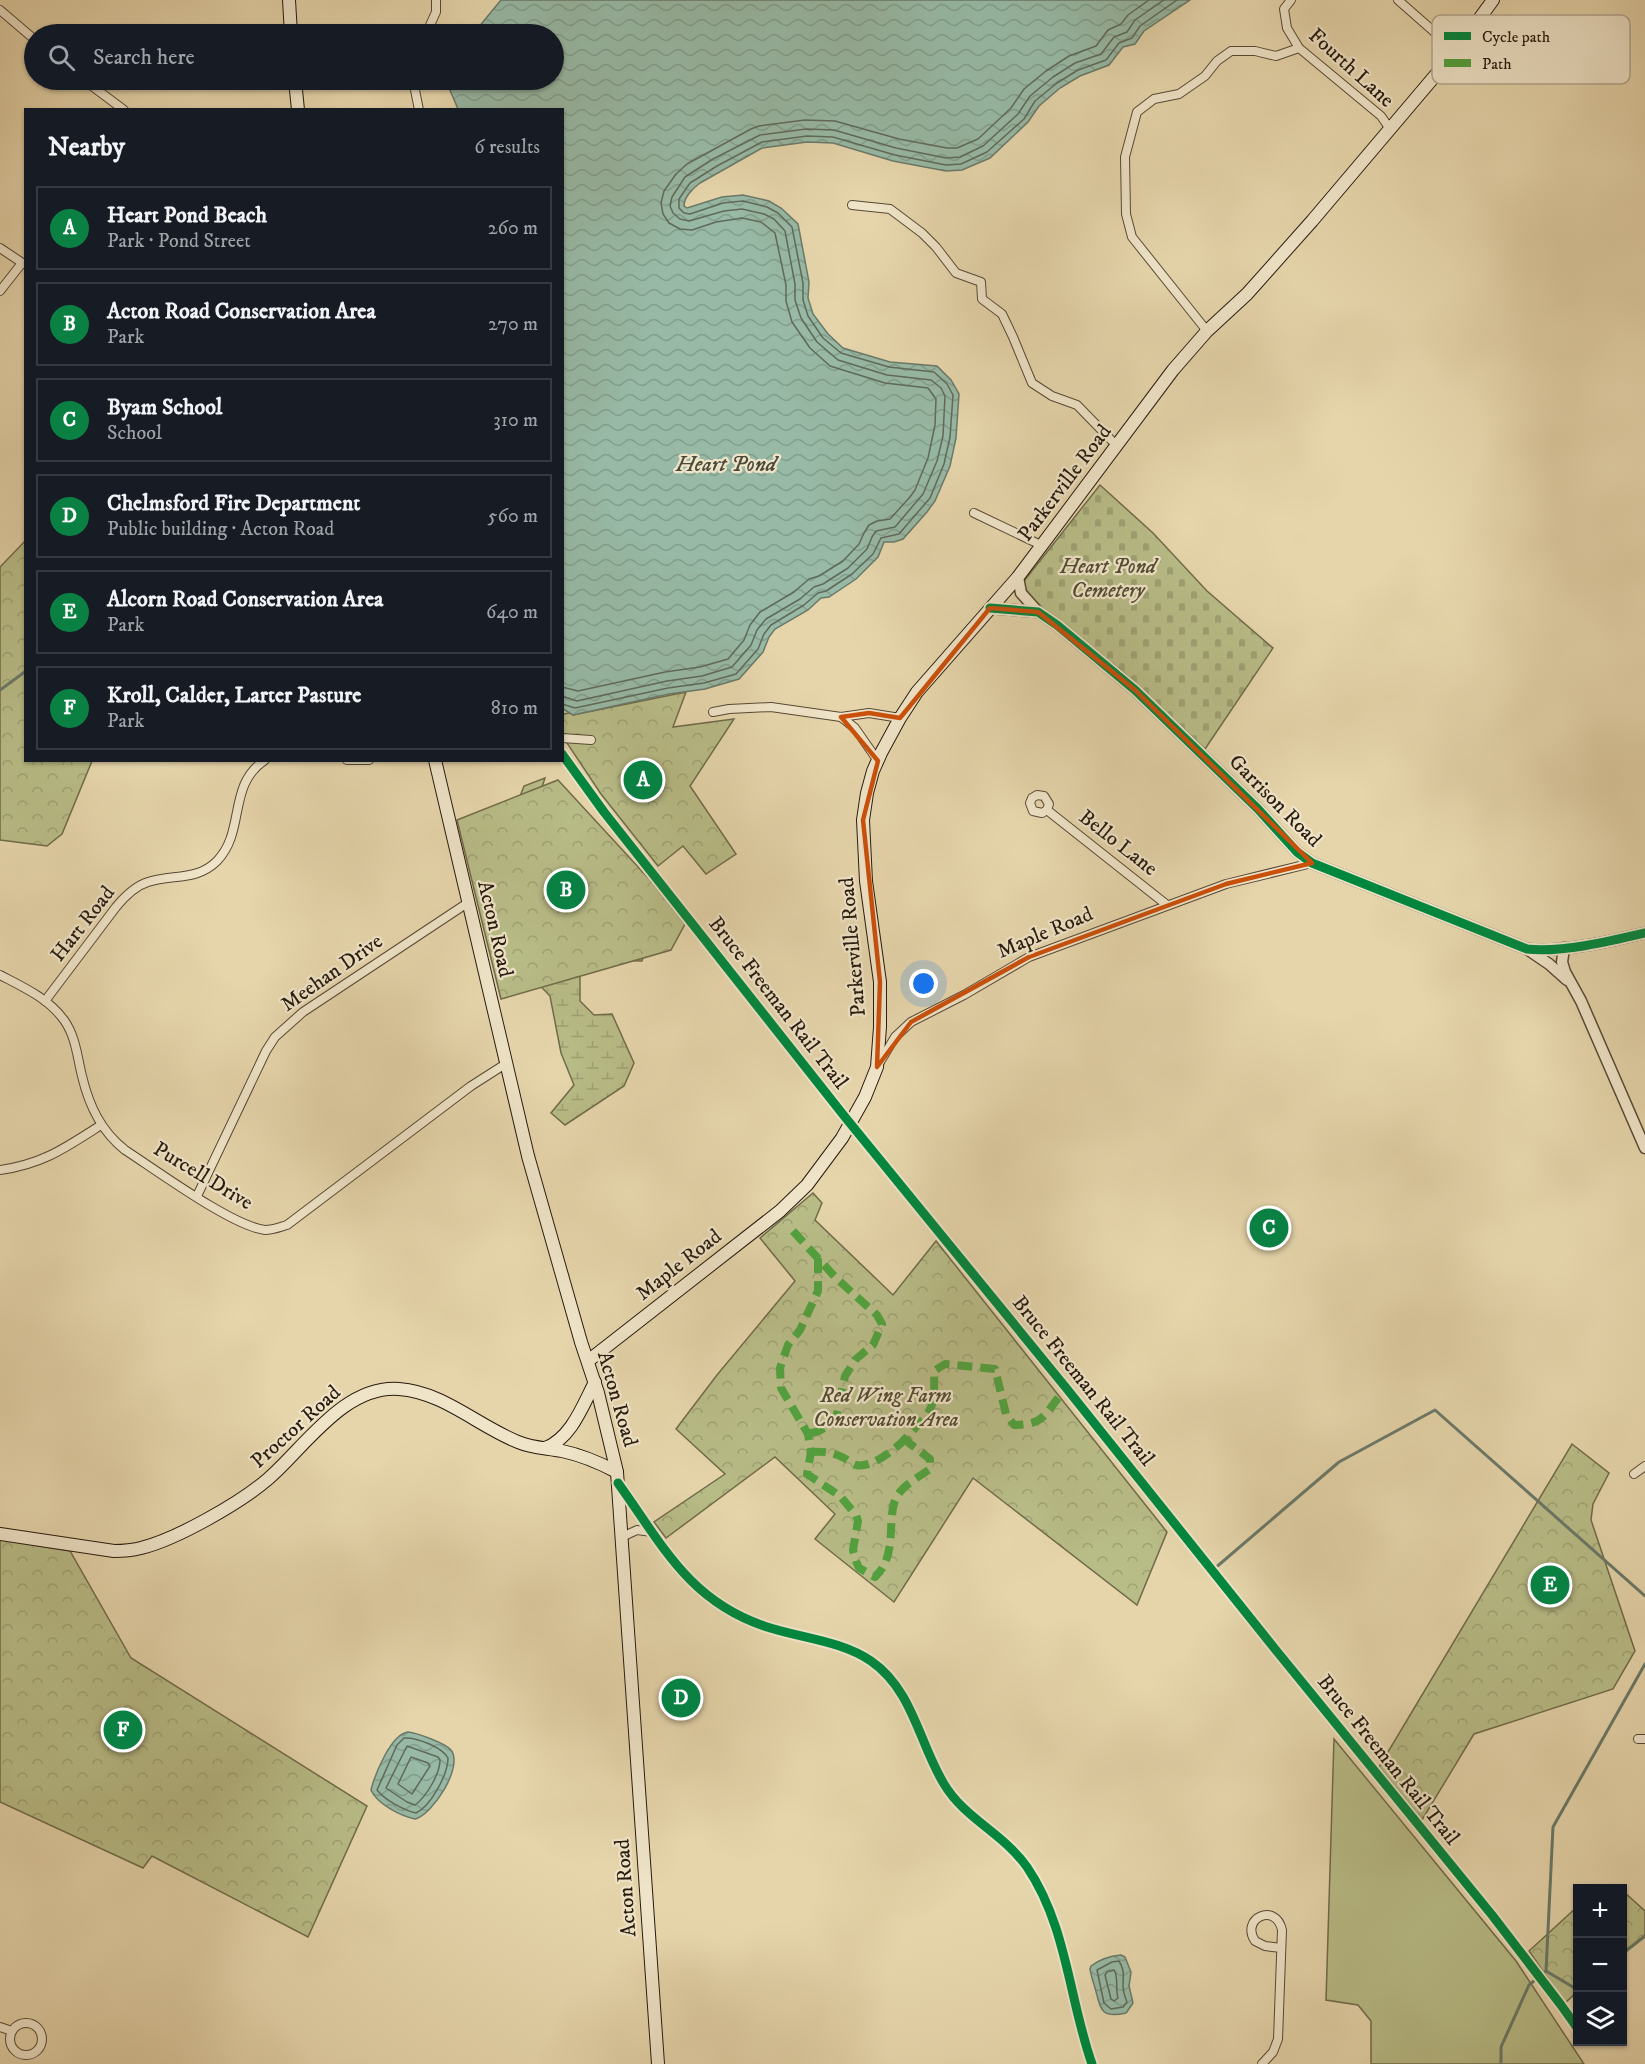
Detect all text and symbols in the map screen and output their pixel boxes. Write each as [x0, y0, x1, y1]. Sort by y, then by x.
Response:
legend [1432, 15, 1630, 84]
street label: Fourth Lane [1303, 23, 1399, 113]
search box [24, 24, 564, 90]
text: Cycle path [1482, 27, 1551, 47]
icon: search [45, 41, 78, 74]
text: Search here [93, 44, 195, 71]
text: Path [1482, 54, 1512, 74]
text: Nearby [48, 131, 125, 164]
text: 6 results [474, 135, 540, 160]
text: Heart Pond Beach [107, 202, 267, 229]
text: A [63, 216, 76, 241]
text: 260 m [488, 216, 538, 241]
text: Park · Pond Street [107, 229, 251, 254]
text: Acton Road Conservation Area [107, 298, 376, 325]
text: B [63, 312, 76, 337]
text: 270 m [488, 312, 538, 337]
text: Park [107, 325, 144, 350]
text: Byam School [107, 394, 222, 421]
text: C [63, 408, 76, 433]
text: 310 m [493, 408, 538, 433]
street label: Parkerville Road [1013, 419, 1118, 547]
text: School [107, 421, 162, 446]
water label: Heart Pond [675, 451, 780, 478]
text: Chelmsford Fire Department [107, 490, 360, 517]
text: D [62, 504, 77, 529]
text: 560 m [488, 504, 538, 529]
text: Public building · Acton Road [107, 517, 334, 542]
park label: Heart Pond Cemetery [1059, 554, 1159, 604]
text: Alcorn Road Conservation Area [107, 586, 383, 613]
text: E [62, 600, 77, 625]
text: 640 m [486, 600, 538, 625]
text: Park [107, 613, 144, 638]
text: Kroll, Calder, Larter Pasture [107, 682, 361, 709]
text: F [63, 696, 76, 721]
text: 810 m [491, 696, 538, 721]
text: Park [107, 709, 144, 734]
street label: Garrison Road [1223, 749, 1327, 853]
pin: A [624, 758, 662, 802]
street label: Bello Lane [1073, 804, 1163, 882]
pin: B [546, 868, 586, 912]
street label: Parkerville Road [834, 876, 872, 1018]
street label: Acton Road [471, 878, 519, 980]
street label: Hart Road [45, 880, 121, 967]
street label: Maple Road [993, 901, 1097, 965]
street label: Bruce Freeman Rail Trail [703, 911, 854, 1095]
street label: Meehan Drive [276, 928, 388, 1018]
your location [909, 969, 938, 998]
street label: Purcell Drive [148, 1136, 258, 1216]
pin: C [1250, 1206, 1288, 1250]
street label: Maple Road [631, 1223, 727, 1306]
street label: Bruce Freeman Rail Trail [1006, 1290, 1160, 1472]
street label: Acton Road [591, 1348, 643, 1450]
street label: Proctor Road [246, 1380, 347, 1474]
park label: Red Wing Farm Conservation Area [813, 1383, 959, 1433]
pin: E [1530, 1562, 1570, 1608]
street label: Bruce Freeman Rail Trail [1311, 1669, 1465, 1851]
pin: D [662, 1676, 700, 1720]
pin: F [104, 1708, 142, 1752]
street label: Acton Road [610, 1838, 642, 1938]
map controls [1573, 1884, 1627, 2046]
button: + [1573, 1884, 1627, 1938]
button: − [1573, 1938, 1627, 1992]
button: layers [1573, 1992, 1627, 2046]

